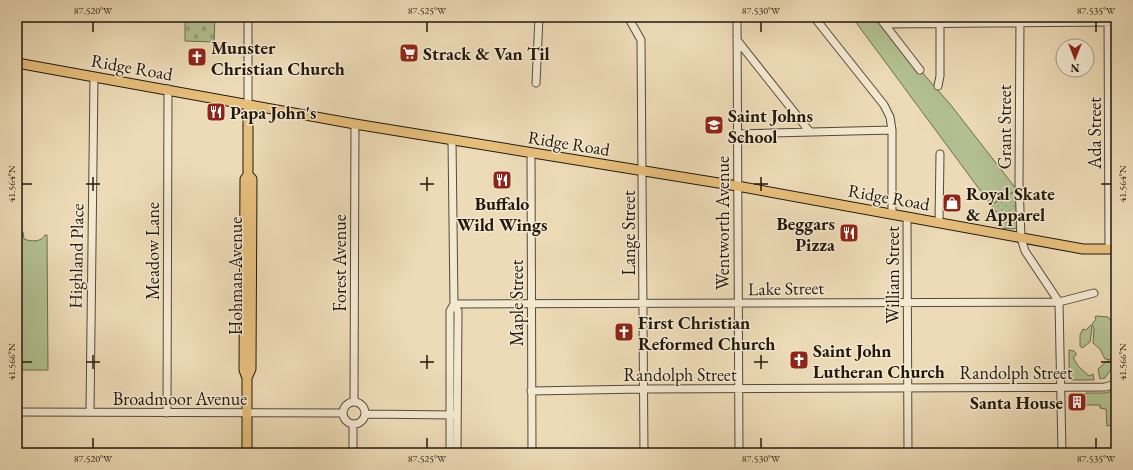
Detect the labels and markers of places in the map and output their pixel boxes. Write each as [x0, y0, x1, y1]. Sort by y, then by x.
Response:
place label: Munster Christian Church [211, 36, 345, 80]
supermarket icon: Strack & Van Til [398, 42, 420, 64]
place label: Strack & Van Til [423, 42, 550, 65]
church icon: Munster Christian Church [186, 46, 208, 68]
restaurant icon: Papa John's [205, 101, 227, 123]
place label: Papa John's [230, 101, 317, 124]
place label: Saint Johns School [728, 104, 813, 148]
school or university icon: Saint Johns School [703, 114, 725, 136]
restaurant icon: Buffalo Wild Wings [491, 169, 513, 191]
place label: Royal Skate & Apparel [966, 182, 1055, 226]
place label: Buffalo Wild Wings [456, 192, 548, 236]
shop icon: Royal Skate & Apparel [941, 192, 963, 214]
place label: Beggars Pizza [776, 212, 835, 256]
restaurant icon: Beggars Pizza [838, 222, 860, 244]
place label: First Christian Reformed Church [638, 311, 775, 355]
church icon: First Christian Reformed Church [613, 321, 635, 343]
place label: Saint John Lutheran Church [813, 339, 945, 383]
church icon: Saint John Lutheran Church [788, 349, 810, 371]
place label: Santa House [970, 391, 1063, 414]
building icon: Santa House [1066, 391, 1088, 413]

